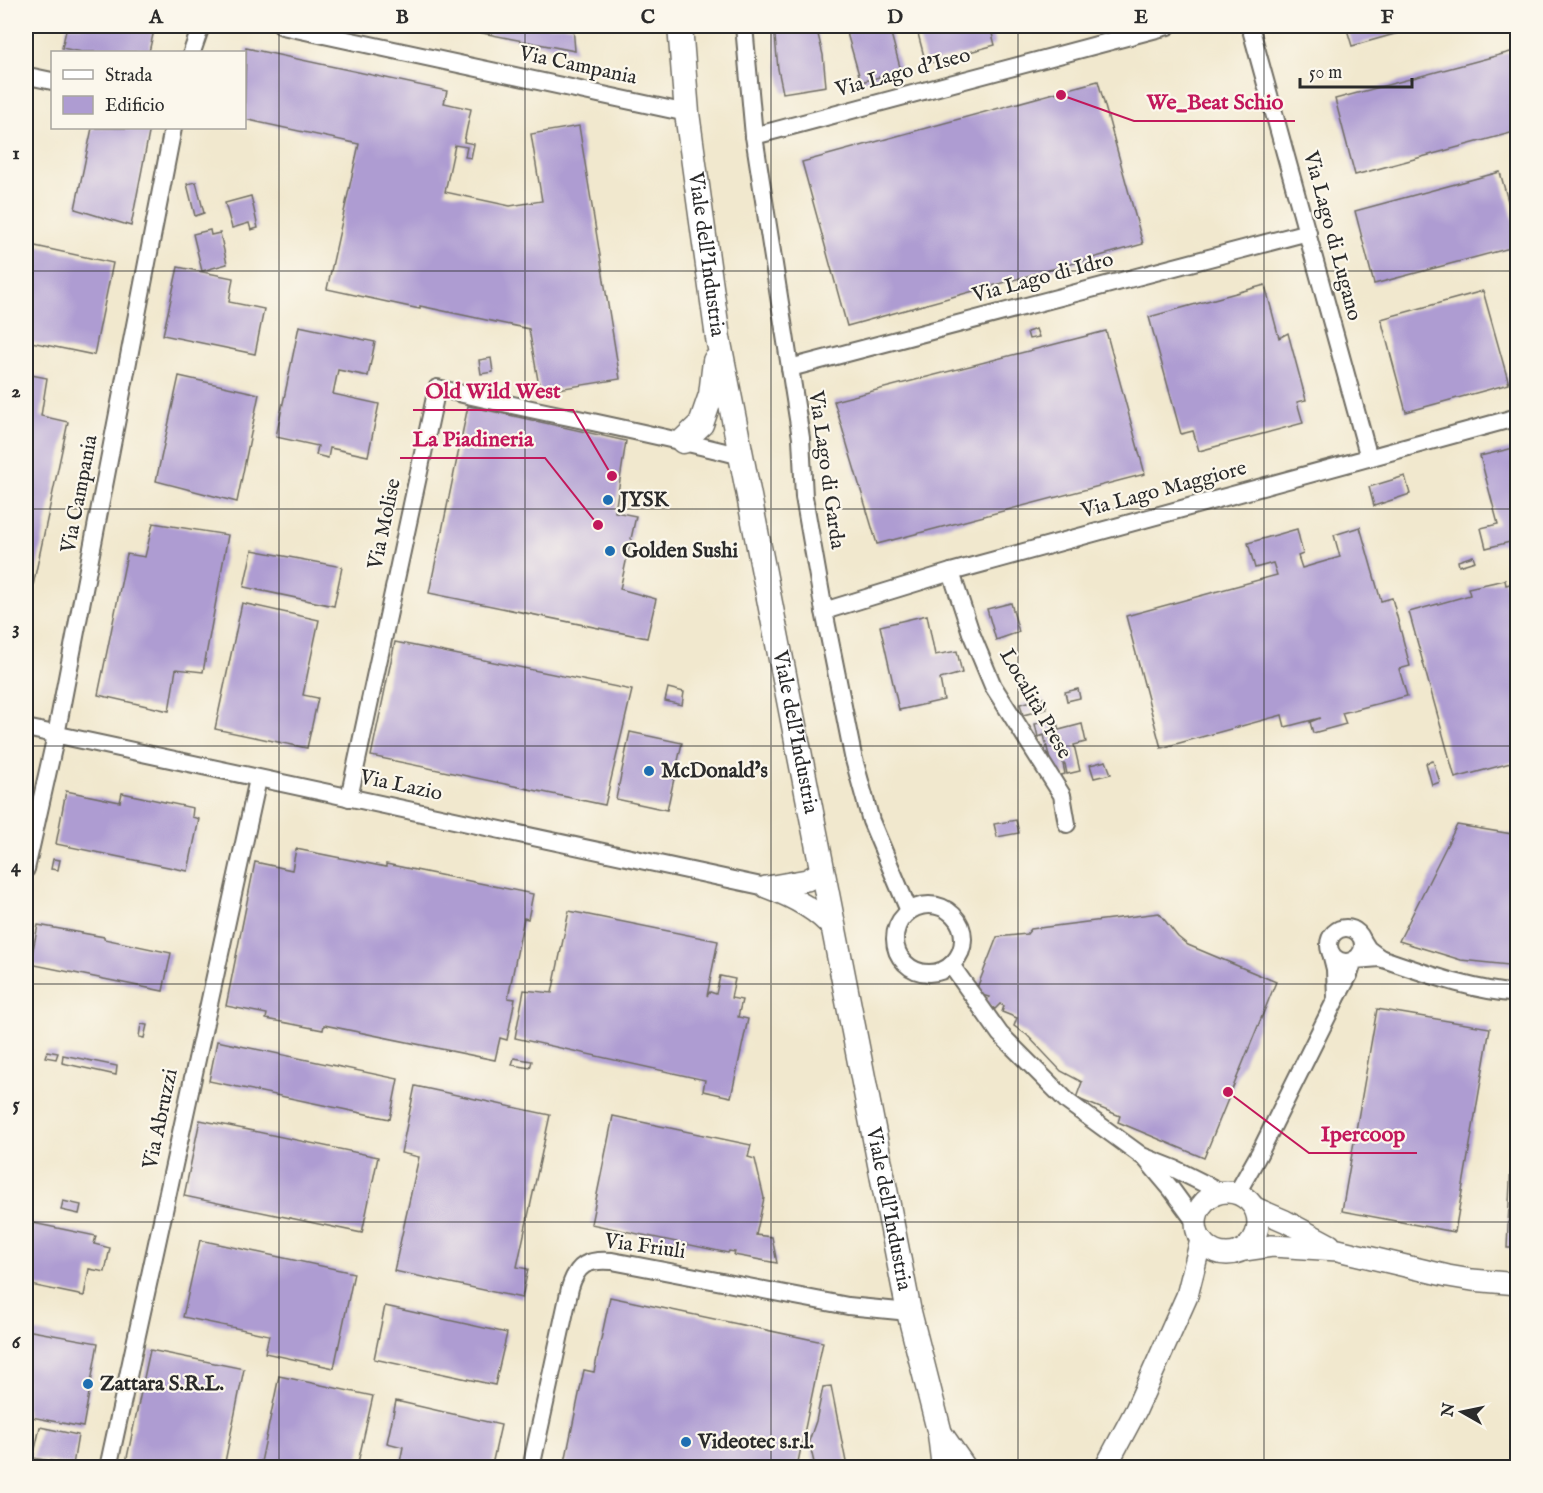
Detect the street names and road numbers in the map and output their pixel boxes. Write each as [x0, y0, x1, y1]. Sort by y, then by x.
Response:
street label: Via Campania [516, 40, 640, 92]
street label: Via Lago d'Iseo [832, 42, 973, 104]
street label: Via Lago di Lugano [1296, 147, 1368, 324]
street label: Viale dell'Industria [682, 169, 731, 339]
street label: Via Lago di Idro [969, 246, 1116, 310]
street label: Via Lago di Garda [801, 388, 851, 552]
street label: Via Campania [55, 432, 105, 556]
street label: Via Lago Maggiore [1077, 455, 1250, 525]
street label: Via Molise [362, 476, 408, 573]
street label: Località Prese [993, 644, 1078, 764]
street label: Viale dell'Industria [766, 647, 825, 817]
street label: Via Lazio [356, 764, 445, 808]
street label: Via Abruzzi [137, 1066, 185, 1173]
street label: Viale dell'Industria [859, 1124, 918, 1294]
street label: Via Friuli [602, 1228, 687, 1266]

